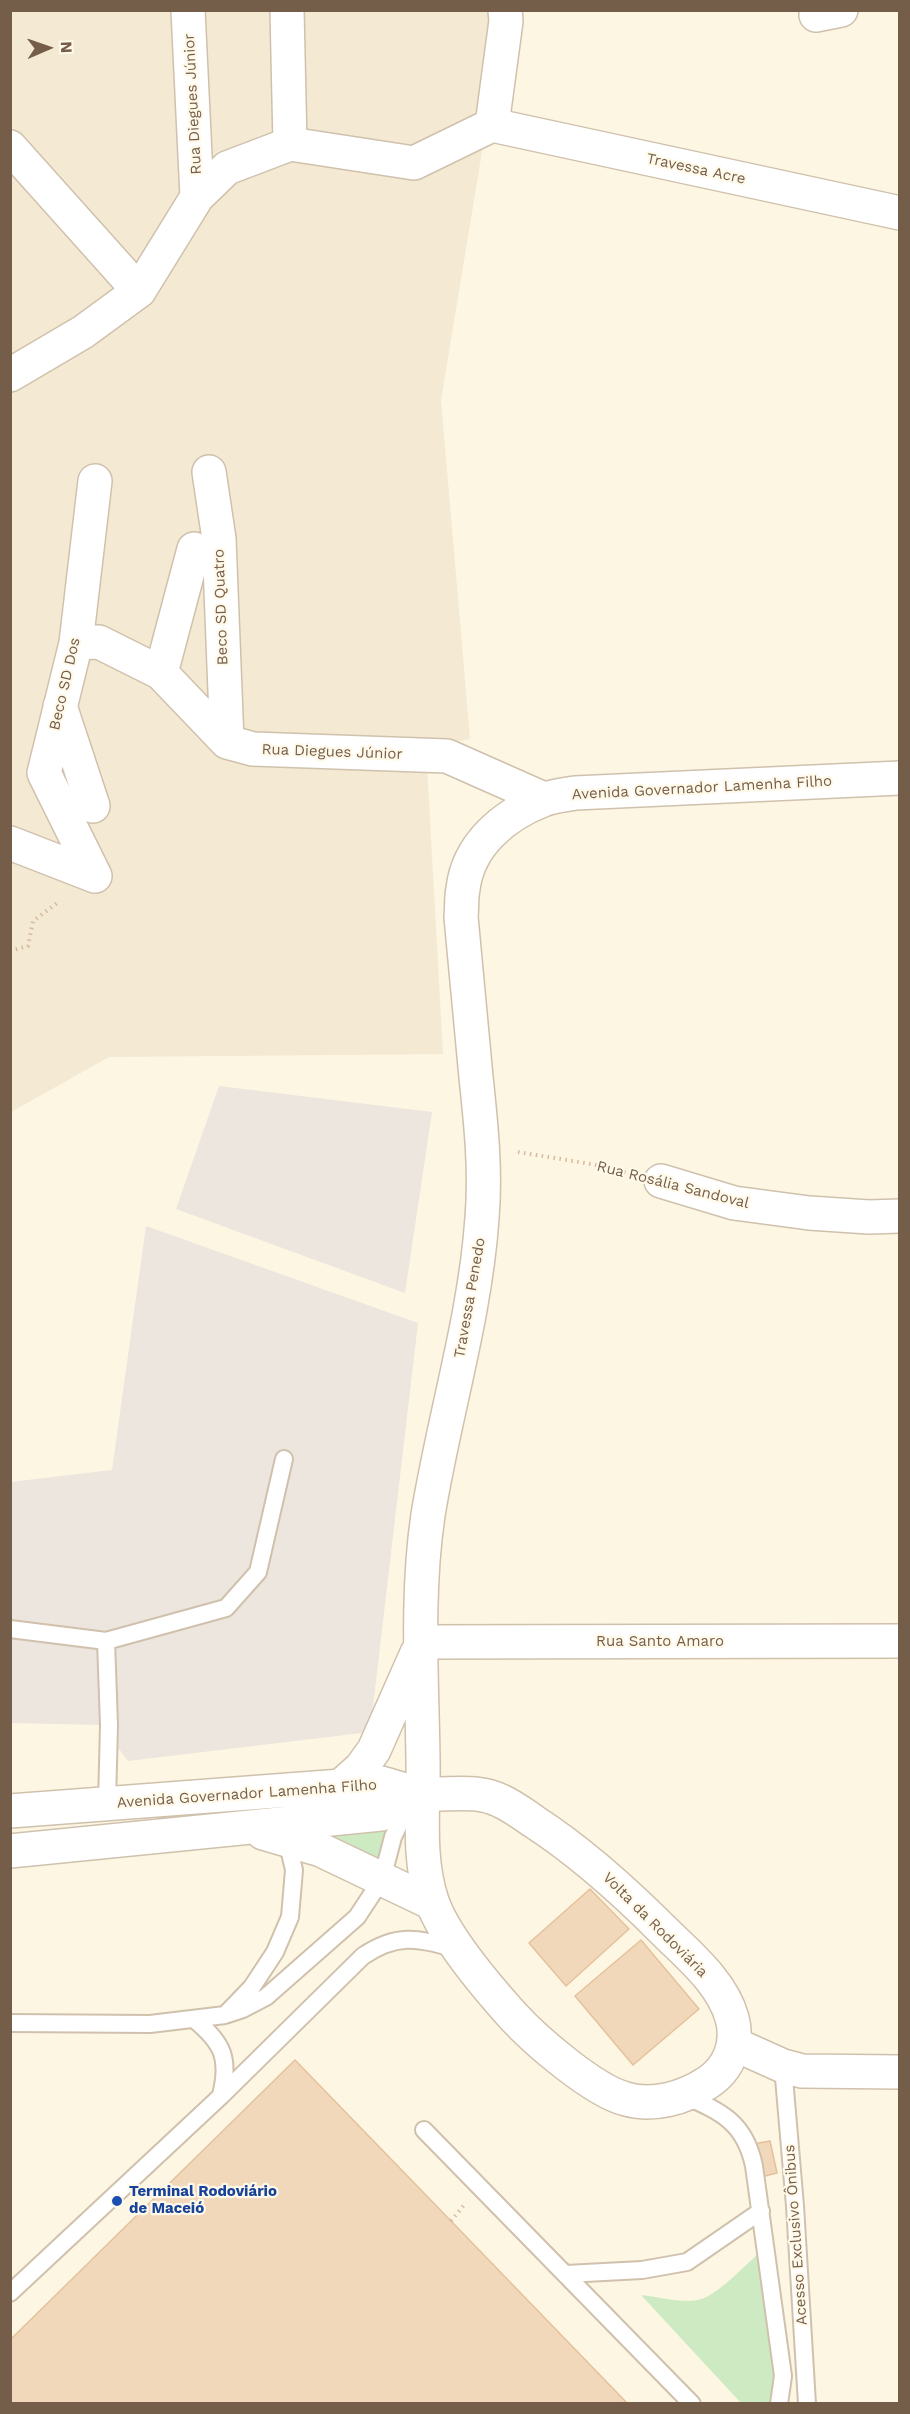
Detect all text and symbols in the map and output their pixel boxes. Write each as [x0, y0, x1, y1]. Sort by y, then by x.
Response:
north arrow [18, 18, 78, 78]
street label: Rua Diegues Júnior [180, 33, 206, 175]
text: N [57, 41, 76, 54]
street label: Travessa Acre [645, 150, 747, 188]
street label: Beco SD Quatro [210, 549, 232, 665]
street label: Beco SD Dos [46, 636, 84, 732]
street label: Rua Diegues Júnior [261, 741, 403, 763]
street label: Avenida Governador Lamenha Filho [571, 772, 833, 804]
street label: Rua Rosália Sandoval [595, 1157, 751, 1213]
street label: Travessa Penedo [451, 1236, 489, 1360]
street label: Rua Santo Amaro [596, 1633, 724, 1651]
street label: Avenida Governador Lamenha Filho [116, 1776, 378, 1812]
street label: Volta da Rodoviária [599, 1869, 711, 1981]
street label: Acesso Exclusivo Ônibus [781, 2144, 811, 2326]
place label: Terminal Rodoviário de Maceió [129, 2183, 277, 2218]
marker: Terminal Rodoviário de Maceió [110, 2194, 124, 2208]

